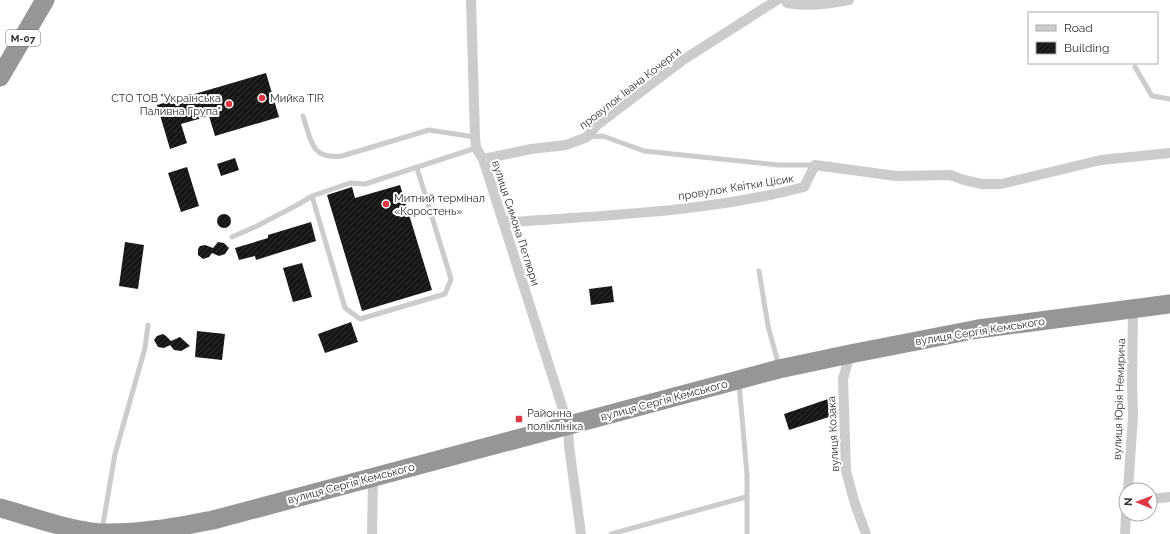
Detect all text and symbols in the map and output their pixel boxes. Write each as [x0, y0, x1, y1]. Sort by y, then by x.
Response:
legend [1028, 12, 1158, 64]
text: Road [1064, 21, 1093, 35]
road number: М-07 [6, 30, 40, 46]
text: Building [1064, 41, 1110, 55]
street label: провулок Івана Кочерги [577, 45, 684, 132]
place label: СТО ТОВ "Українська Паливна Група" [111, 92, 221, 118]
place label: Мийка TIR [270, 92, 324, 105]
marker: Мийка TIR [257, 93, 267, 103]
marker: СТО ТОВ "Українська Паливна Група" [224, 99, 234, 109]
street label: вулиця Симона Петлюри [489, 159, 542, 287]
street label: провулок Квітки Цісик [677, 172, 795, 203]
place label: Митний термінал «Коростень» [394, 192, 485, 218]
marker: Митний термінал «Коростень» [381, 199, 391, 209]
street label: вулиця Сергія Кемського [914, 315, 1046, 348]
street label: вулиця Юрія Немирича [1111, 338, 1128, 460]
street label: вулиця Сергія Кемського [599, 377, 729, 424]
street label: вулиця Козака [825, 396, 842, 472]
place label: Районна поліклініка [527, 407, 583, 433]
marker: Районна поліклініка [514, 414, 524, 424]
street label: вулиця Сергія Кемського [286, 460, 416, 507]
north arrow [1118, 482, 1158, 522]
text: N [1122, 498, 1135, 506]

